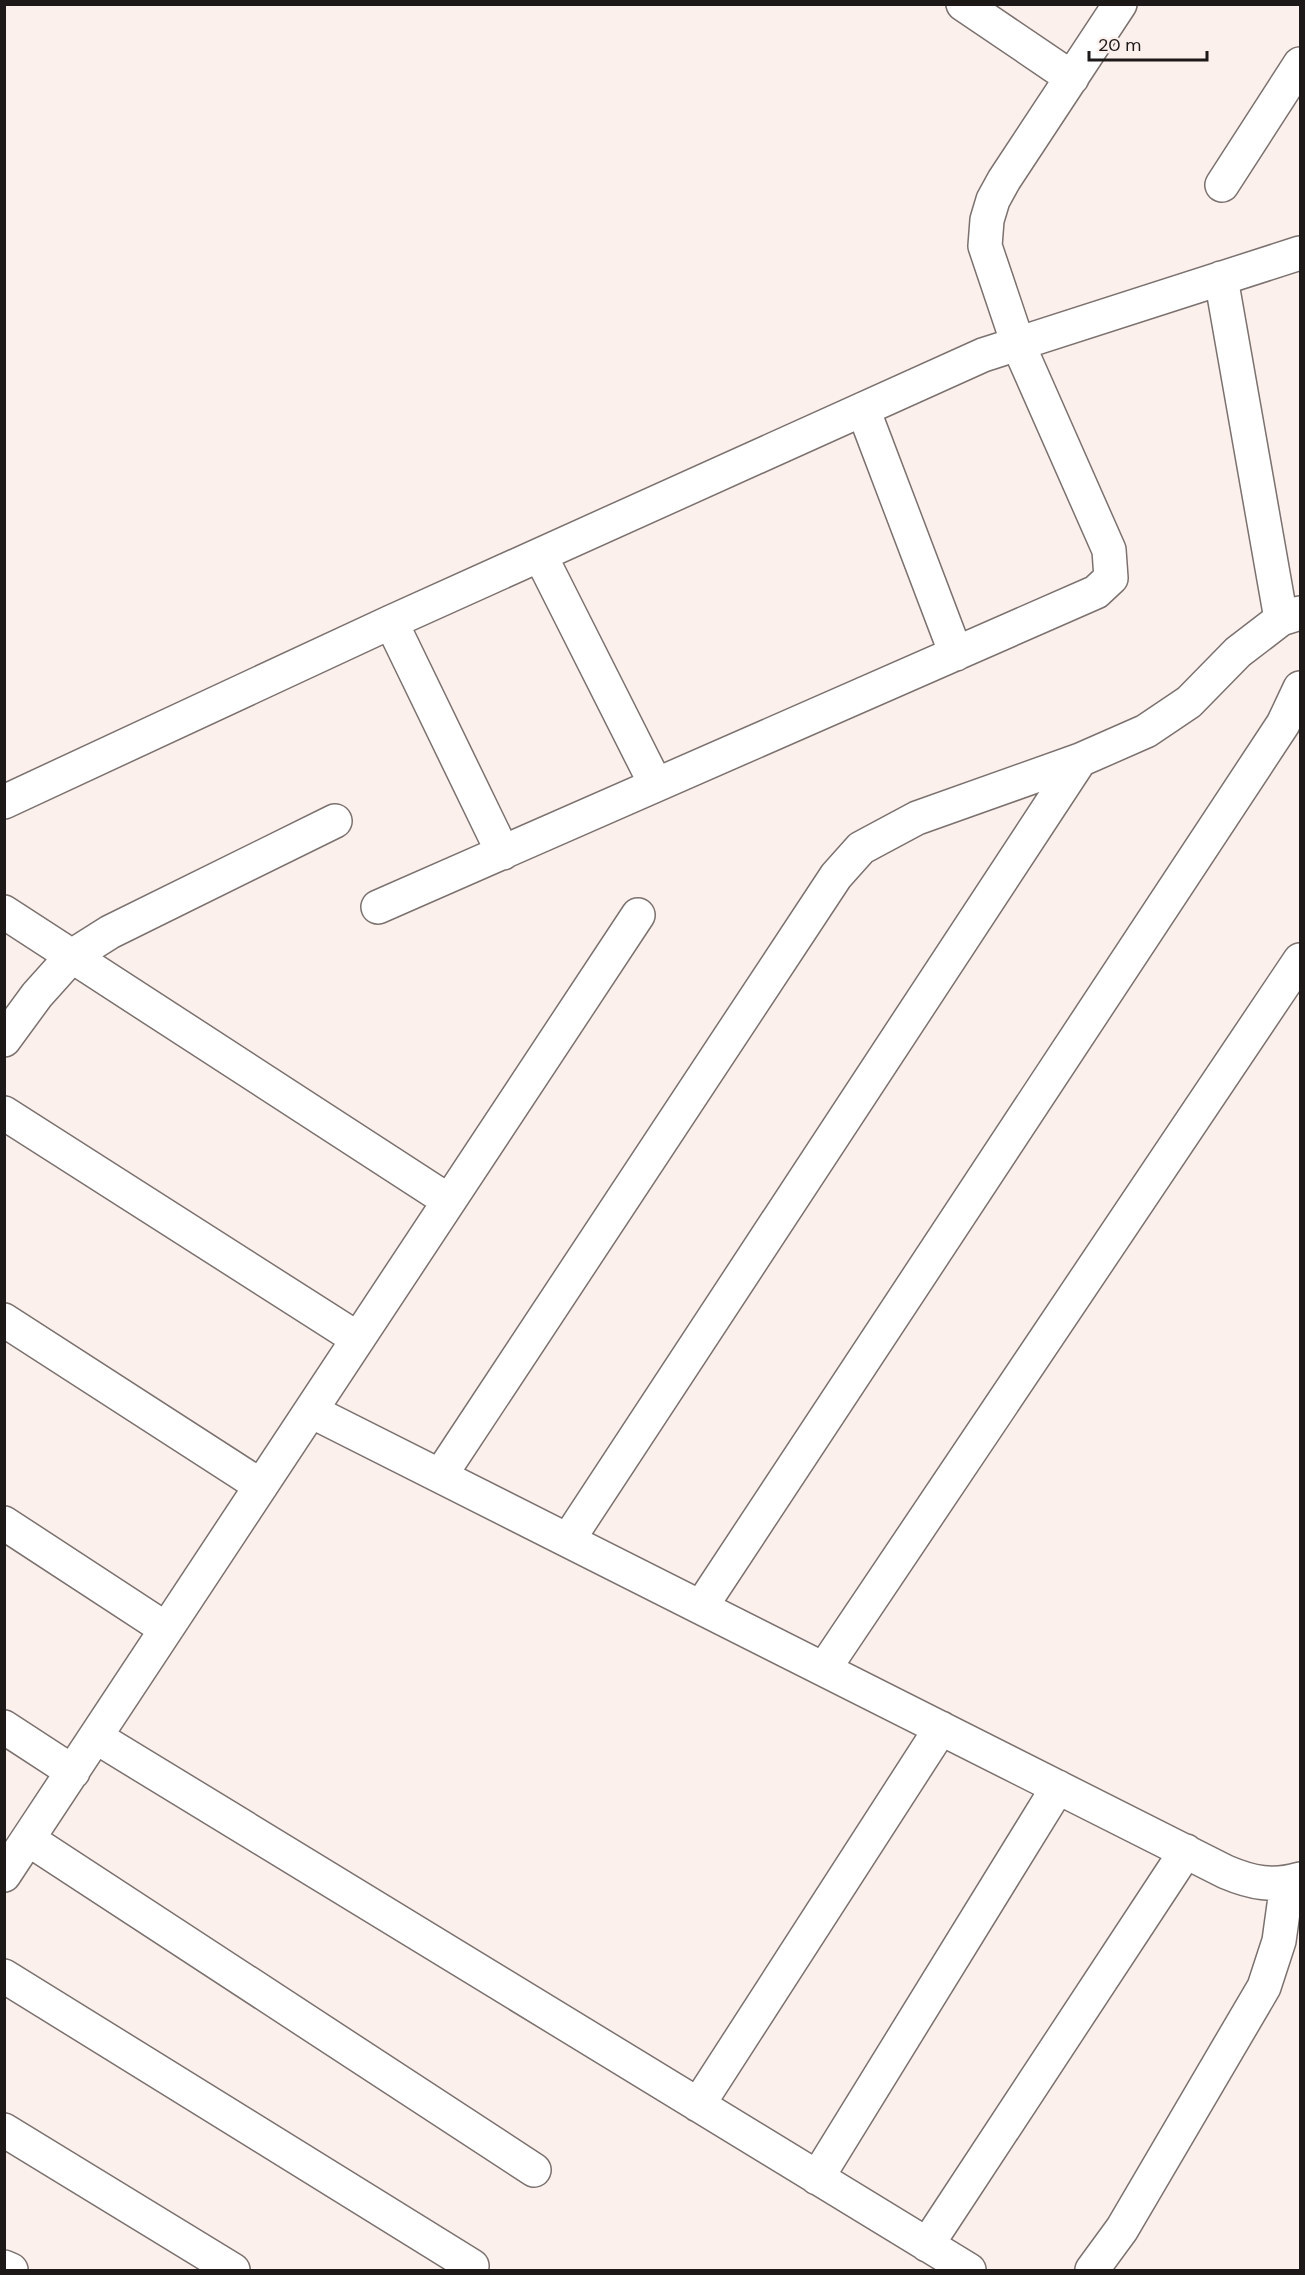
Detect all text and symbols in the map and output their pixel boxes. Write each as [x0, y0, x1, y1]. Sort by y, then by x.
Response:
scale bar [1089, 24, 1208, 62]
text: 20 m [1098, 33, 1141, 57]

